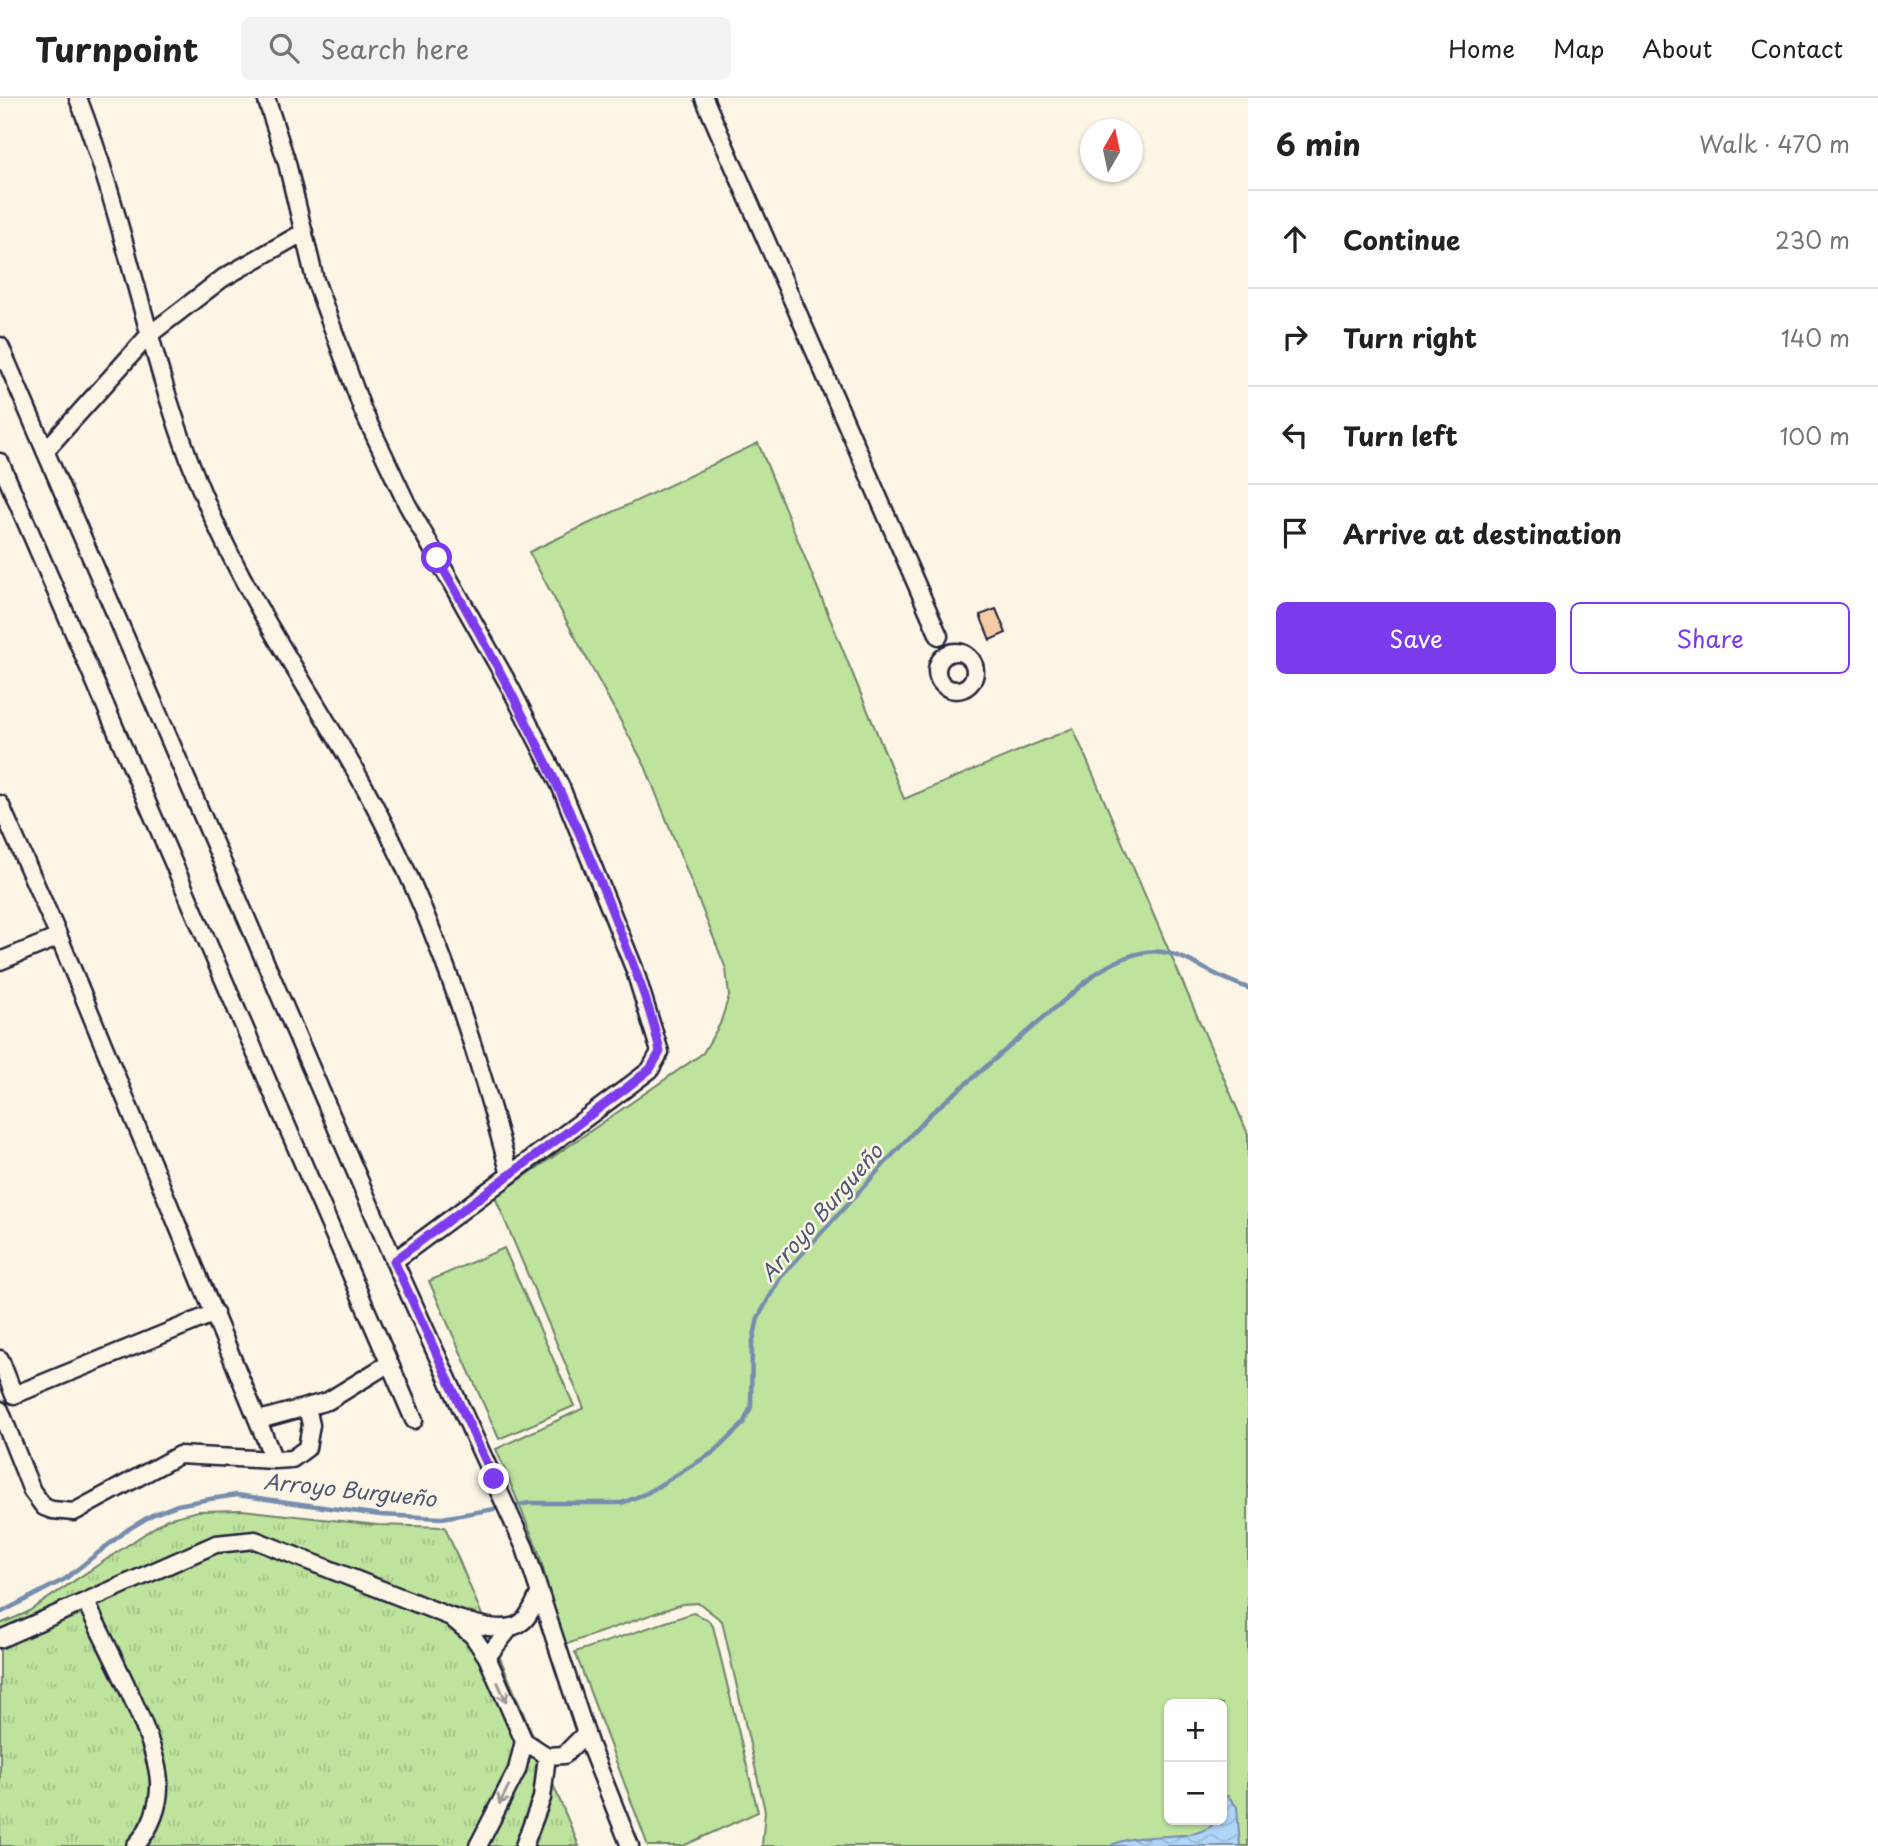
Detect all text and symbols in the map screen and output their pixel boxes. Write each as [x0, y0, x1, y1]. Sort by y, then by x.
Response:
search box [241, 17, 731, 80]
text: Turnpoint [35, 23, 199, 73]
icon: search [265, 29, 303, 67]
text: Search here [321, 29, 469, 68]
text: Home [1448, 30, 1515, 66]
text: Map [1553, 30, 1604, 66]
text: About [1642, 30, 1712, 66]
text: Contact [1750, 30, 1843, 66]
north arrow [1080, 119, 1143, 182]
text: 6 min [1276, 121, 1361, 166]
text: Walk · 470 m [1699, 126, 1850, 161]
icon: ahead [1276, 220, 1314, 258]
text: Continue [1343, 220, 1460, 259]
text: 230 m [1775, 222, 1850, 257]
icon: right [1276, 318, 1314, 356]
text: Turn right [1343, 318, 1477, 357]
text: 140 m [1781, 320, 1850, 355]
icon: left [1276, 416, 1314, 454]
text: Turn left [1343, 416, 1458, 455]
text: 100 m [1780, 418, 1850, 453]
icon: arrive [1276, 514, 1314, 552]
text: Arrive at destination [1343, 514, 1622, 553]
route start [421, 542, 452, 573]
button: Save [1276, 602, 1556, 674]
button: Share [1570, 602, 1850, 674]
water label: Arroyo Burgueño [752, 1135, 890, 1287]
route end [478, 1463, 509, 1494]
water label: Arroyo Burgueño [262, 1464, 439, 1514]
one-way arrow [497, 1681, 510, 1702]
map controls [1164, 1699, 1227, 1825]
button: + [1164, 1699, 1227, 1762]
button: − [1164, 1762, 1227, 1825]
one-way arrow [497, 1784, 511, 1805]

